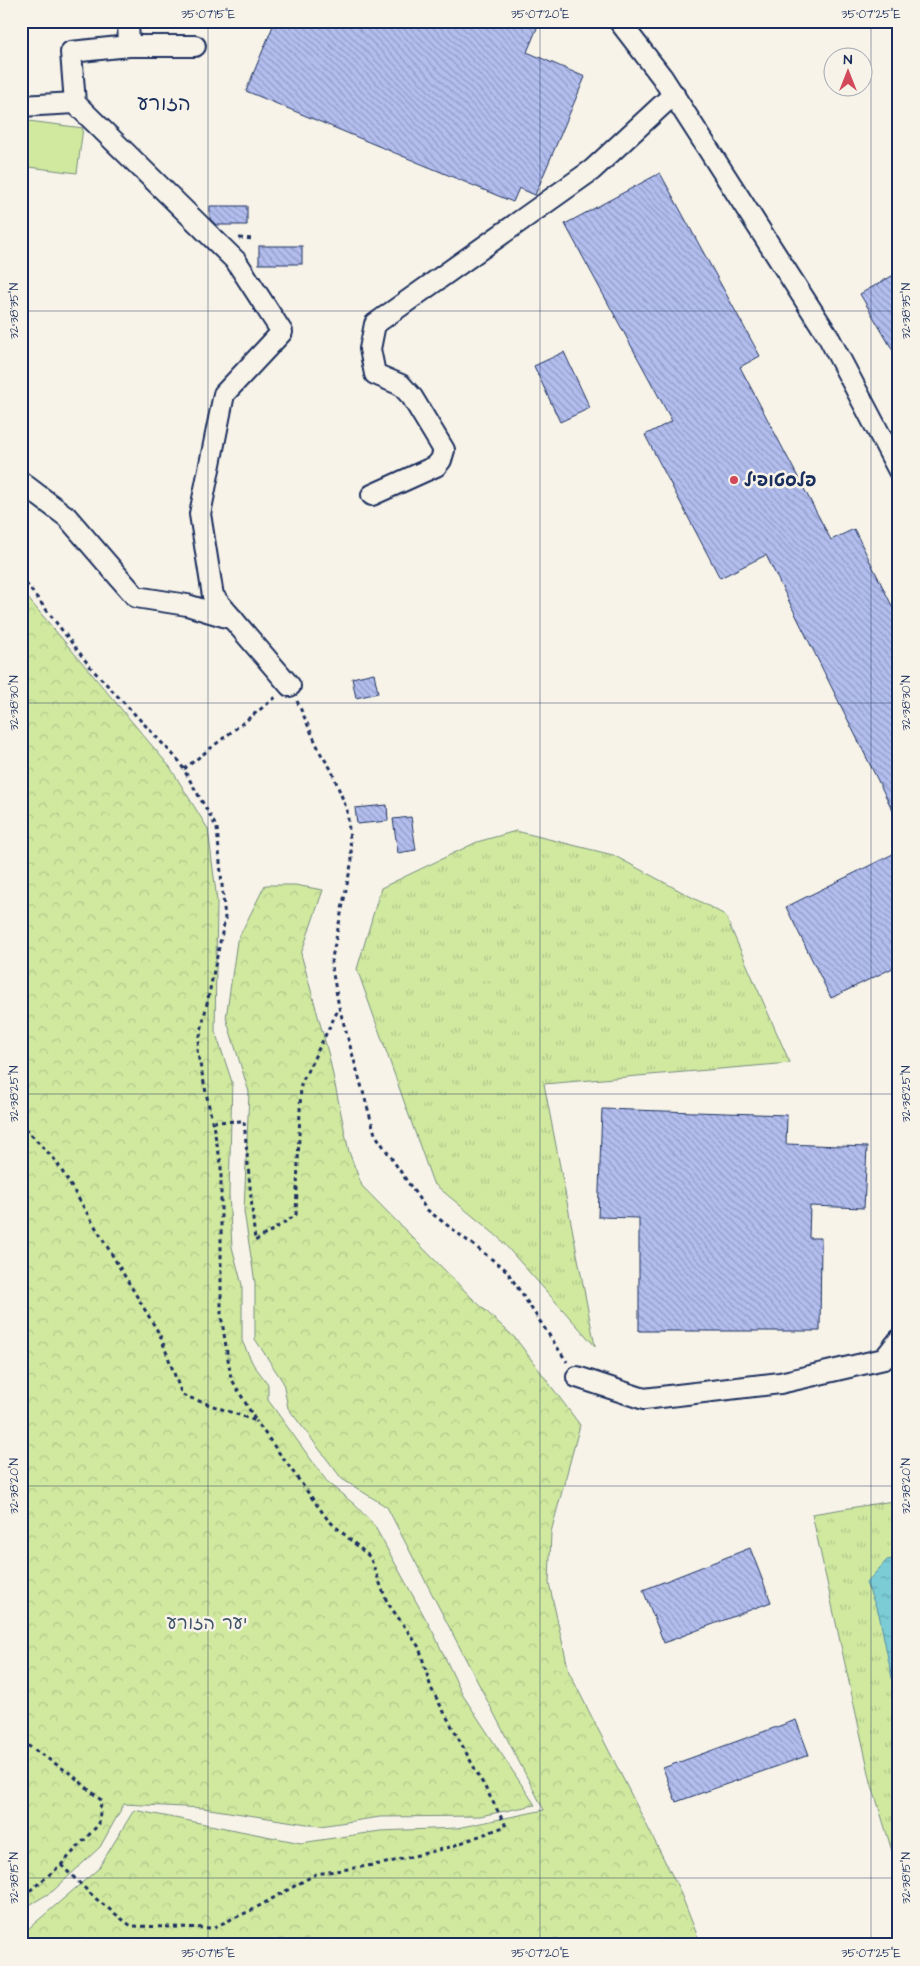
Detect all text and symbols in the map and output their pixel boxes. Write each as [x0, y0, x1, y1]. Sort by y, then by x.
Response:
text: 35°07'15"E [181, 6, 235, 23]
text: 35°07'20"E [511, 6, 569, 23]
text: 35°07'25"E [841, 6, 901, 23]
north arrow [822, 48, 872, 98]
text: N [844, 50, 853, 70]
district label: הזורע [137, 90, 191, 118]
text: 32°38'35"N [6, 282, 23, 339]
text: 32°38'35"N [898, 282, 915, 339]
place label: פלסטופיל [744, 468, 816, 493]
marker: פלסטופיל [728, 474, 740, 486]
text: 32°38'30"N [6, 675, 23, 731]
text: 32°38'30"N [898, 675, 915, 731]
text: 32°38'25"N [6, 1065, 23, 1123]
text: 32°38'25"N [898, 1065, 915, 1123]
text: 32°38'20"N [6, 1457, 23, 1514]
text: 32°38'20"N [898, 1457, 915, 1514]
park label: יער הזורע [167, 1611, 247, 1636]
text: 32°38'15"N [6, 1852, 23, 1904]
text: 32°38'15"N [898, 1852, 915, 1904]
text: 35°07'15"E [181, 1945, 235, 1962]
text: 35°07'20"E [511, 1945, 569, 1962]
text: 35°07'25"E [841, 1945, 901, 1962]

